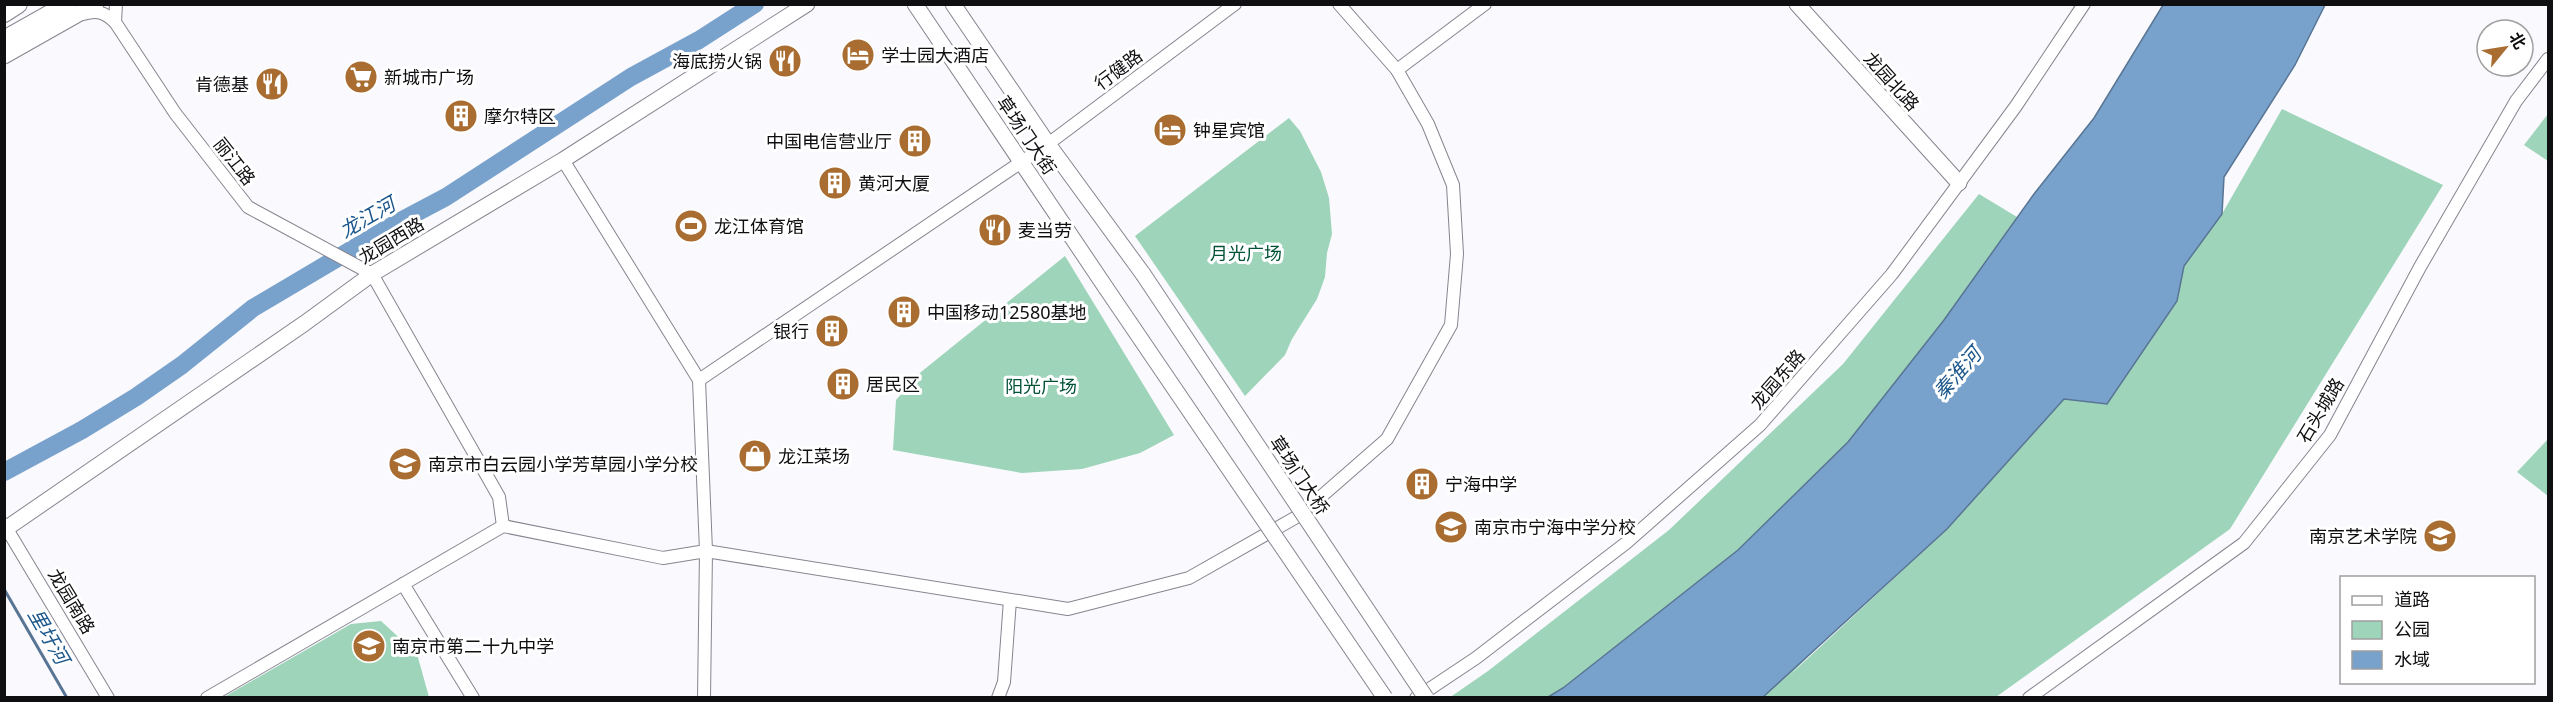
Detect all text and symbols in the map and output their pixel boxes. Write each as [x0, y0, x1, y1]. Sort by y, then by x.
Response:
north arrow [2475, 18, 2535, 78]
text: 北 [2504, 28, 2532, 53]
hotel icon: 学士园大酒店 [840, 37, 876, 73]
restaurant icon: 海底捞火锅 [767, 43, 803, 79]
place label: 学士园大酒店 [881, 43, 989, 67]
street label: 行健路 [1089, 43, 1147, 95]
street label: 龙园北路 [1859, 46, 1925, 116]
place label: 海底捞火锅 [672, 49, 762, 73]
supermarket icon: 新城市广场 [343, 59, 379, 95]
place label: 新城市广场 [384, 65, 474, 89]
restaurant icon: 肯德基 [254, 66, 290, 102]
place label: 肯德基 [195, 72, 249, 96]
street label: 草场门大街 [992, 91, 1062, 179]
building icon: 摩尔特区 [443, 98, 479, 134]
place label: 摩尔特区 [484, 104, 556, 128]
hotel icon: 钟星宾馆 [1152, 112, 1188, 148]
place label: 钟星宾馆 [1193, 118, 1265, 142]
building icon: 中国电信营业厅 [897, 123, 933, 159]
place label: 中国电信营业厅 [766, 129, 892, 153]
street label: 丽江路 [209, 132, 261, 190]
building icon: 黄河大厦 [817, 165, 853, 201]
place label: 黄河大厦 [858, 171, 930, 195]
water label: 龙江河 [334, 188, 403, 244]
sports icon: 龙江体育馆 [673, 208, 709, 244]
street label: 龙园西路 [354, 211, 428, 269]
restaurant icon: 麦当劳 [977, 212, 1013, 248]
place label: 龙江体育馆 [714, 214, 804, 238]
place label: 麦当劳 [1018, 218, 1072, 242]
park label: 月光广场 [1210, 241, 1282, 265]
building icon: 中国移动12580基地 [886, 294, 922, 330]
place label: 中国移动12580基地 [927, 300, 1086, 324]
building icon: 银行 [814, 313, 850, 349]
place label: 银行 [773, 319, 809, 343]
water label: 秦淮河 [1927, 338, 1989, 404]
street label: 龙园东路 [1744, 344, 1810, 414]
building icon: 居民区 [825, 366, 861, 402]
place label: 居民区 [866, 372, 920, 396]
street label: 石头城路 [2291, 373, 2349, 447]
park label: 阳光广场 [1005, 374, 1077, 398]
street label: 草场门大桥 [1265, 431, 1335, 519]
shop icon: 龙江菜场 [737, 438, 773, 474]
place label: 龙江菜场 [778, 444, 850, 468]
school or university icon: 南京市白云园小学芳草园小学分校 [387, 446, 423, 482]
place label: 南京市白云园小学芳草园小学分校 [428, 452, 698, 476]
building icon: 宁海中学 [1404, 466, 1440, 502]
place label: 宁海中学 [1445, 472, 1517, 496]
school or university icon: 南京市宁海中学分校 [1433, 509, 1469, 545]
place label: 南京市宁海中学分校 [1474, 515, 1636, 539]
school or university icon: 南京艺术学院 [2422, 518, 2458, 554]
place label: 南京艺术学院 [2309, 524, 2417, 548]
street label: 龙园南路 [43, 564, 101, 638]
legend [2340, 576, 2535, 684]
text: 道路 [2394, 587, 2430, 611]
water label: 里圩河 [22, 603, 78, 672]
text: 公园 [2394, 617, 2430, 641]
school or university icon: 南京市第二十九中学 [351, 628, 387, 664]
place label: 南京市第二十九中学 [392, 634, 554, 658]
text: 水域 [2394, 647, 2430, 671]

